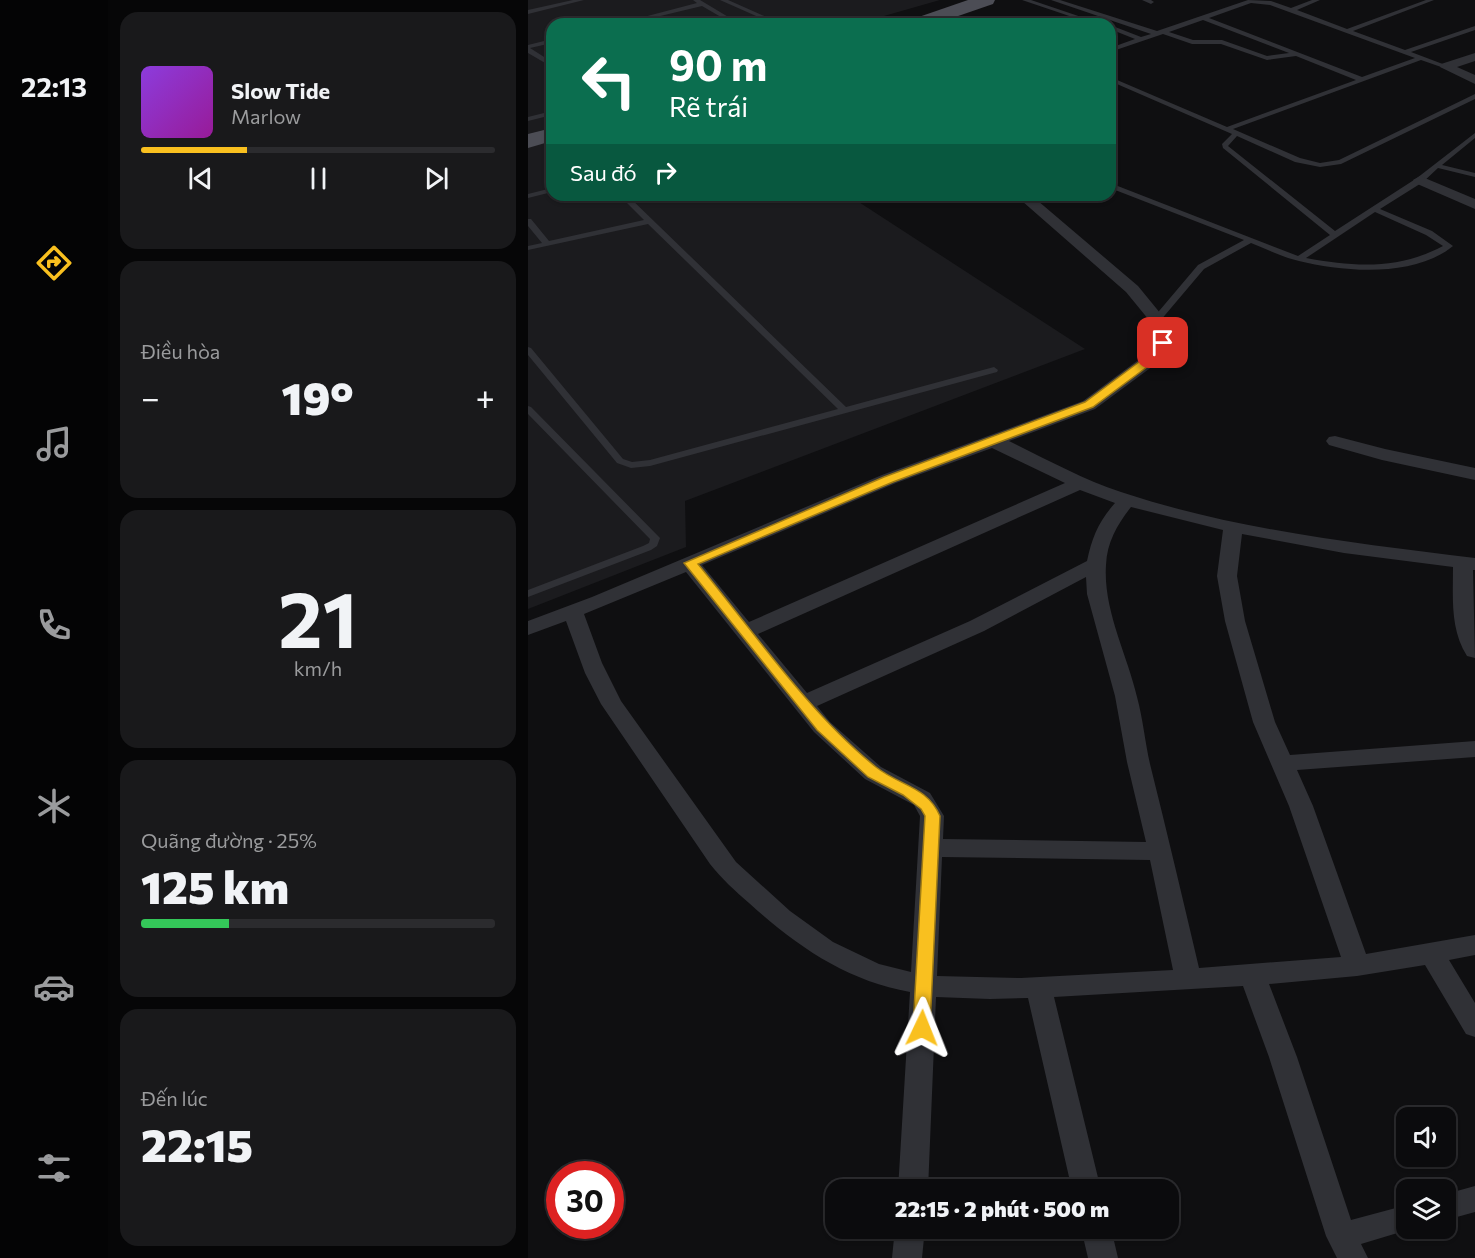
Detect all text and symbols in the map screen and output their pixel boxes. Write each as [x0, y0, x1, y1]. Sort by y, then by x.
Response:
text: 90 m [669, 38, 768, 90]
icon: left [570, 42, 648, 120]
text: 22:13 [21, 70, 87, 103]
text: Slow Tide [231, 77, 330, 104]
text: Rẽ trái [669, 90, 748, 123]
text: Marlow [231, 104, 301, 128]
icon: right [649, 156, 682, 189]
text: Sau đó [570, 159, 637, 186]
icon: previous [184, 162, 217, 195]
icon: pause [302, 162, 335, 195]
icon: next [420, 162, 453, 195]
icon: directions [33, 242, 75, 284]
pin [1137, 317, 1188, 368]
icon: arrive [1146, 326, 1179, 359]
text: Điều hòa [141, 339, 220, 363]
text: 19° [282, 369, 354, 424]
text: − [141, 376, 160, 417]
text: + [476, 376, 495, 417]
icon: music [33, 423, 75, 465]
text: 21 [278, 569, 358, 664]
icon: phone [33, 604, 75, 646]
text: km/h [294, 656, 342, 680]
icon: climate [33, 785, 75, 827]
text: Quãng đường · 25% [141, 828, 317, 852]
text: 125 km [141, 858, 289, 913]
icon: car [33, 966, 75, 1008]
position arrow [890, 996, 954, 1060]
text: Đến lúc [141, 1086, 208, 1110]
map controls [1396, 1107, 1456, 1239]
button: sound [1396, 1107, 1456, 1167]
text: 22:15 [141, 1116, 253, 1171]
icon: filters [33, 1147, 75, 1189]
speed limit sign: 30 [546, 1161, 624, 1239]
button: layers [1396, 1179, 1456, 1239]
text: 22:15 · 2 phút · 500 m [895, 1195, 1109, 1222]

